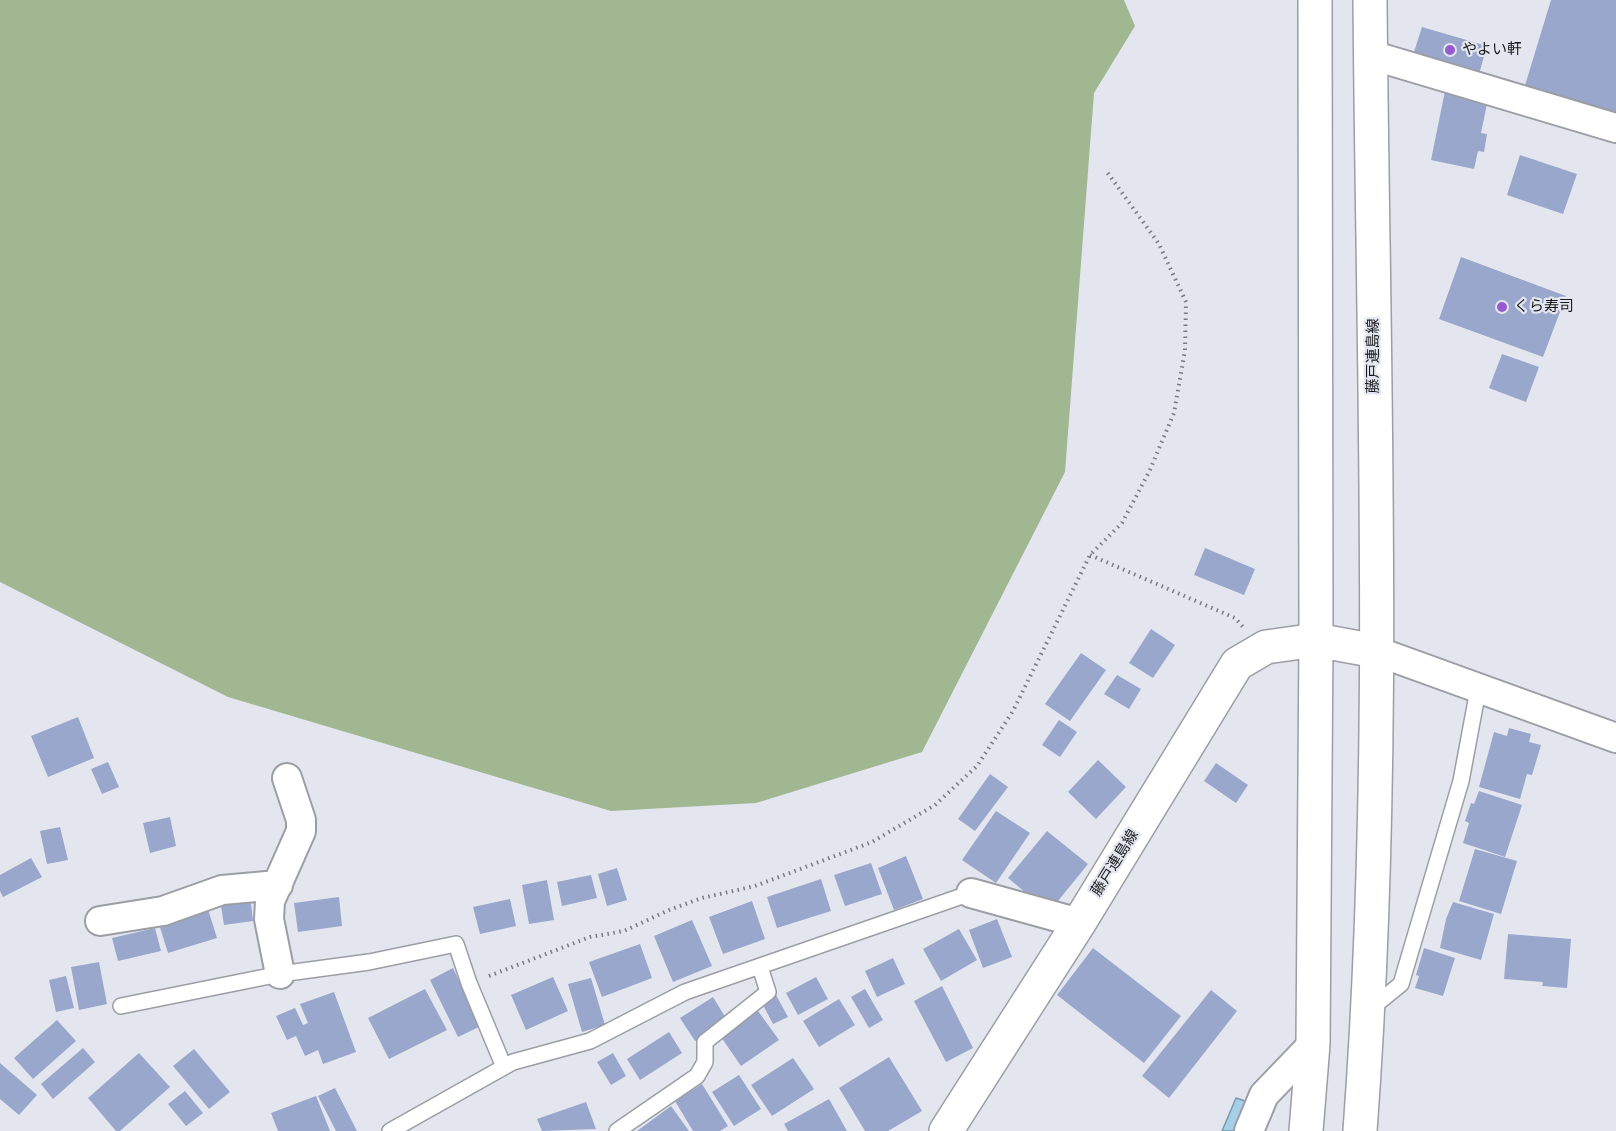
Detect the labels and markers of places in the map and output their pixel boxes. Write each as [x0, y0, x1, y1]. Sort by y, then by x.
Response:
place label: やよい軒 [1462, 41, 1522, 59]
marker: やよい軒 [1443, 43, 1457, 57]
place label: くら寿司 [1514, 298, 1574, 316]
marker: くら寿司 [1495, 300, 1509, 314]

